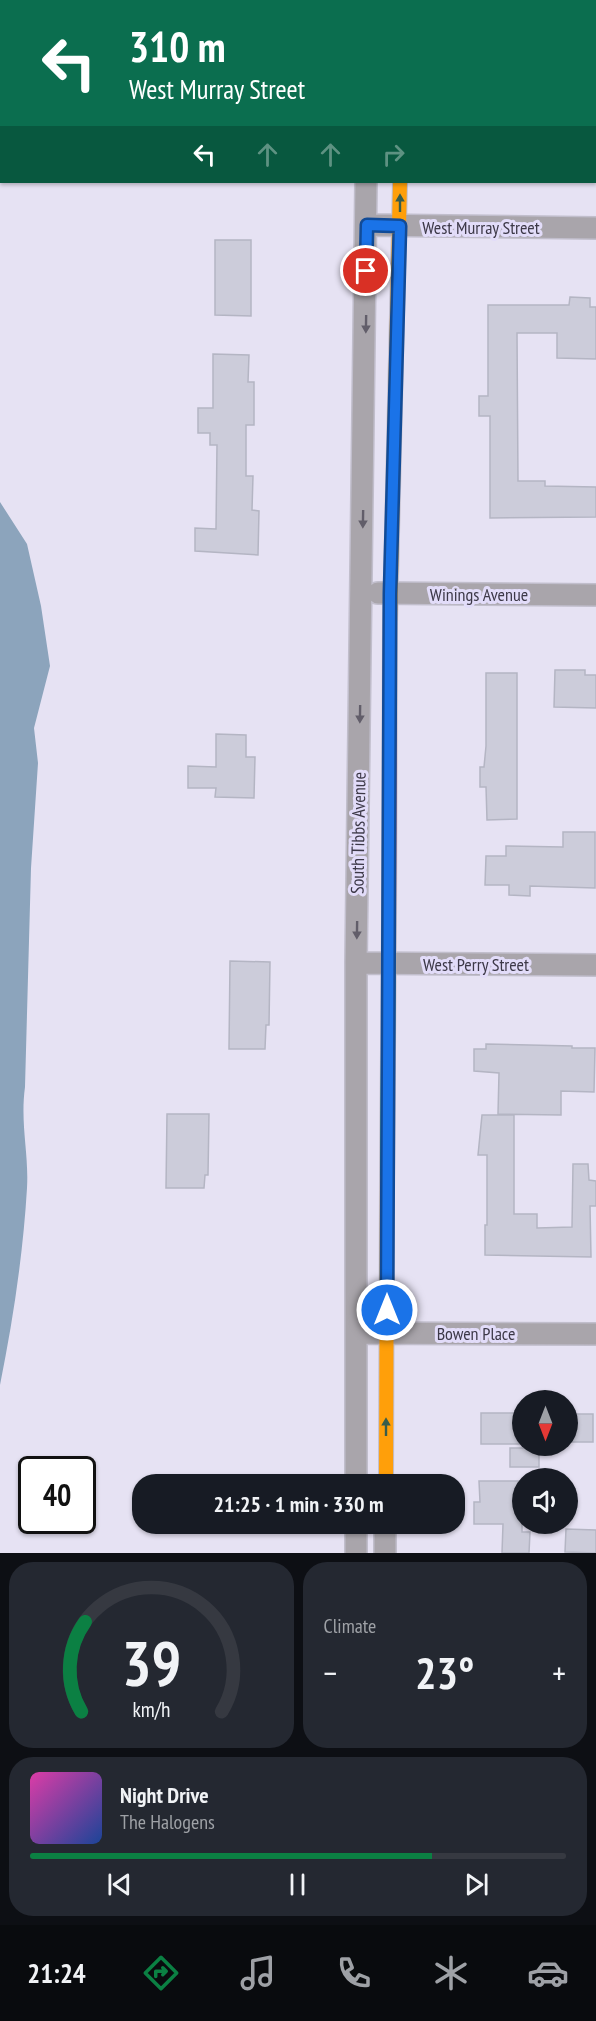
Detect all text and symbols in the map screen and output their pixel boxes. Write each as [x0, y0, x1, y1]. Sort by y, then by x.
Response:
text: 310 m [129, 19, 226, 74]
icon: left [30, 24, 108, 102]
text: West Murray Street [129, 72, 305, 106]
icon: left [188, 138, 221, 171]
icon: ahead [251, 138, 284, 171]
icon: ahead [314, 138, 347, 171]
icon: right [377, 138, 410, 171]
one-way arrow [395, 193, 405, 212]
street label: West Murray Street [422, 216, 540, 239]
pin [340, 245, 391, 296]
icon: arrive [349, 254, 382, 287]
one-way arrow [361, 314, 370, 333]
one-way arrow [358, 509, 368, 528]
street label: Winings Avenue [430, 583, 528, 606]
one-way arrow [355, 704, 365, 723]
street label: South Tibbs Avenue [345, 772, 371, 894]
one-way arrow [352, 920, 361, 939]
street label: West Perry Street [423, 953, 529, 976]
position arrow [355, 1278, 419, 1342]
street label: Bowen Place [437, 1322, 515, 1345]
north arrow [512, 1390, 578, 1456]
map controls [512, 1390, 578, 1534]
one-way arrow [381, 1417, 391, 1436]
speed limit sign: 40 [18, 1456, 96, 1534]
button: sound [512, 1468, 578, 1534]
text: 21:25 · 1 min · 330 m [213, 1490, 384, 1518]
text: Climate [324, 1613, 376, 1639]
text: 39 [121, 1622, 181, 1703]
text: 23° [415, 1643, 474, 1701]
text: − [324, 1651, 337, 1694]
text: + [552, 1651, 566, 1694]
text: km/h [132, 1695, 170, 1723]
text: Night Drive [120, 1781, 209, 1809]
text: The Halogens [120, 1809, 215, 1835]
icon: previous [103, 1868, 136, 1901]
icon: pause [281, 1868, 314, 1901]
icon: next [460, 1868, 493, 1901]
icon: directions [140, 1952, 182, 1994]
icon: music [237, 1952, 279, 1994]
icon: phone [333, 1952, 375, 1994]
icon: climate [430, 1952, 472, 1994]
icon: car [527, 1952, 569, 1994]
text: 21:24 [27, 1956, 86, 1990]

